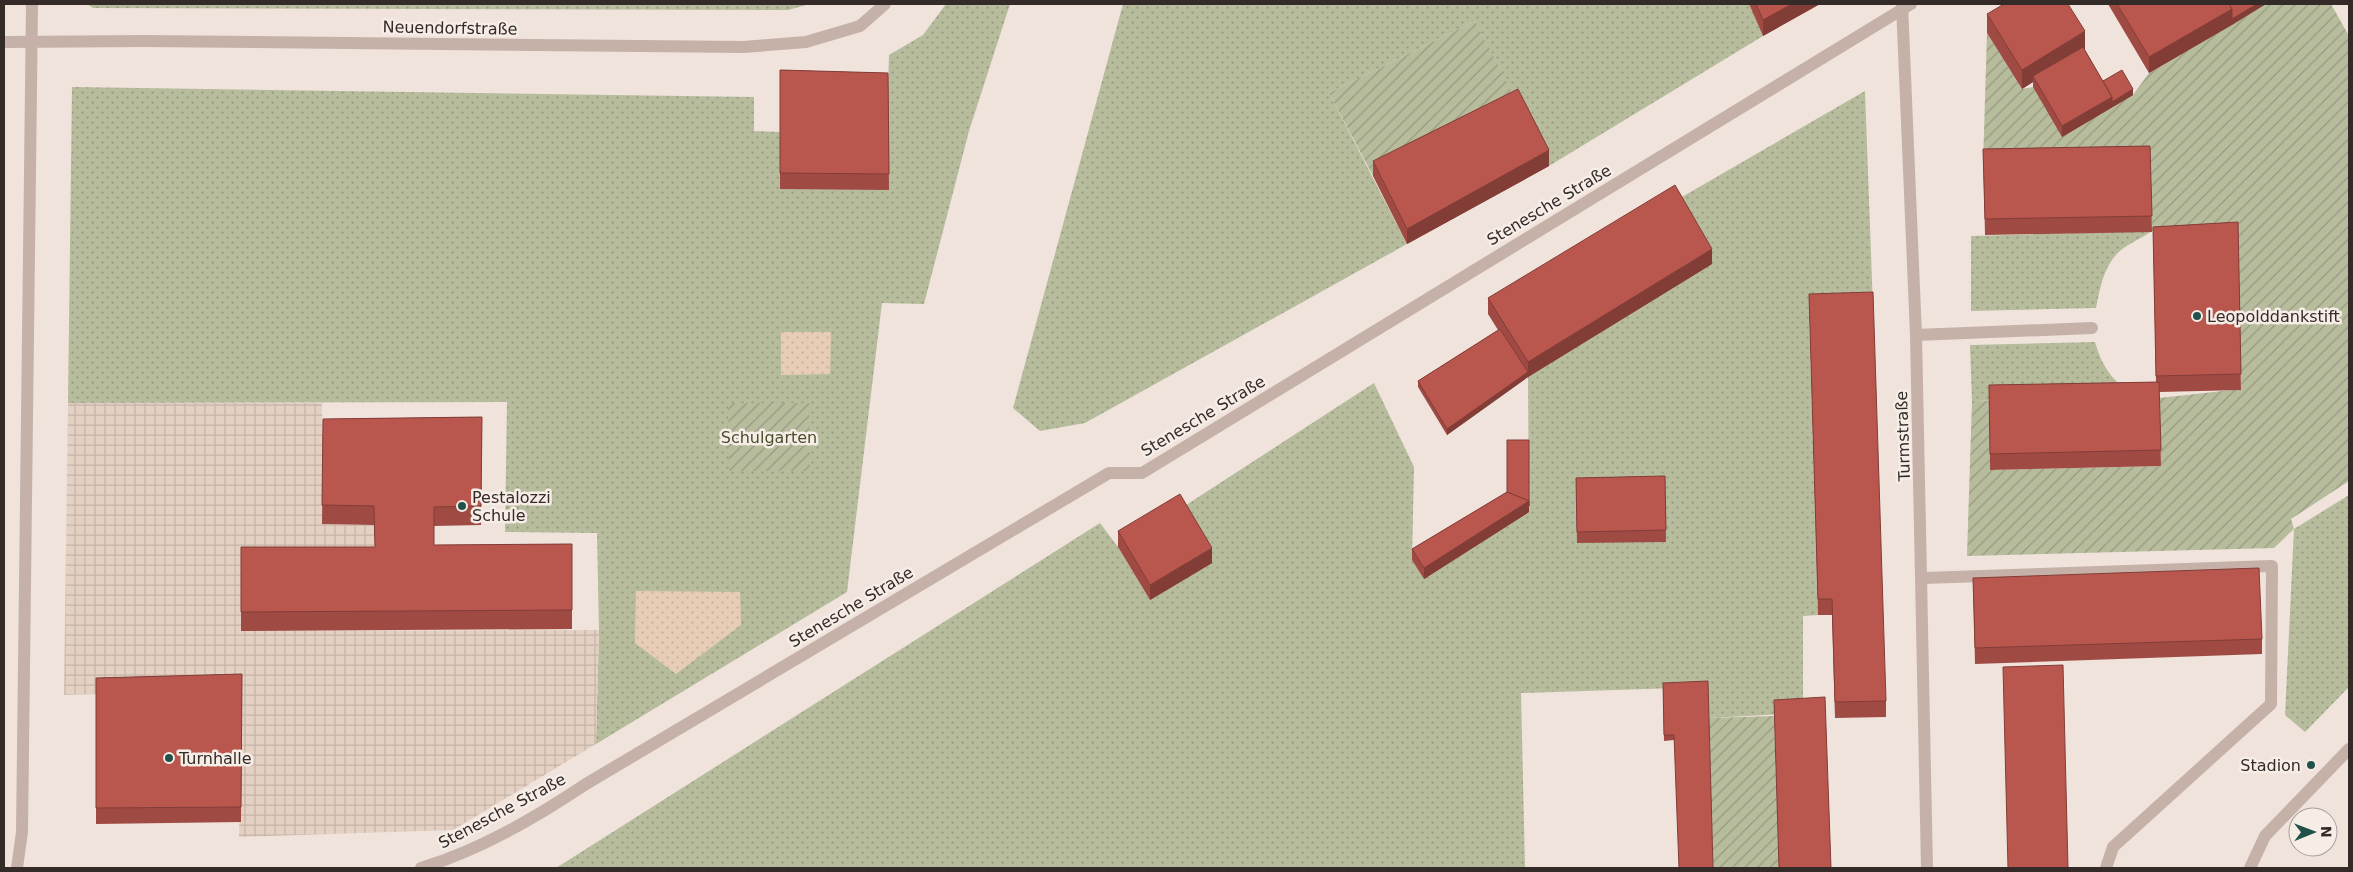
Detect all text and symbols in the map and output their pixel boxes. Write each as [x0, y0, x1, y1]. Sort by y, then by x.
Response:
street label: Neuendorfstraße [382, 17, 518, 39]
street label: Stenesche Straße [1484, 160, 1614, 250]
place label: Leopolddankstift [2207, 307, 2340, 326]
marker: Leopolddankstift [2191, 310, 2203, 322]
street label: Stenesche Straße [1138, 371, 1268, 461]
street label: Turmstraße [1892, 391, 1914, 482]
park label: Schulgarten [721, 428, 817, 447]
place label: Pestalozzi Schule [472, 488, 551, 525]
marker: Pestalozzi Schule [456, 500, 468, 512]
street label: Stenesche Straße [786, 562, 916, 652]
place label: Turnhalle [178, 749, 252, 768]
marker: Turnhalle [163, 752, 175, 764]
place label: Stadion [2240, 756, 2301, 775]
marker: Stadion [2305, 759, 2317, 771]
street label: Stenesche Straße [435, 769, 569, 853]
north arrow [2288, 807, 2338, 857]
text: N [2318, 826, 2334, 838]

